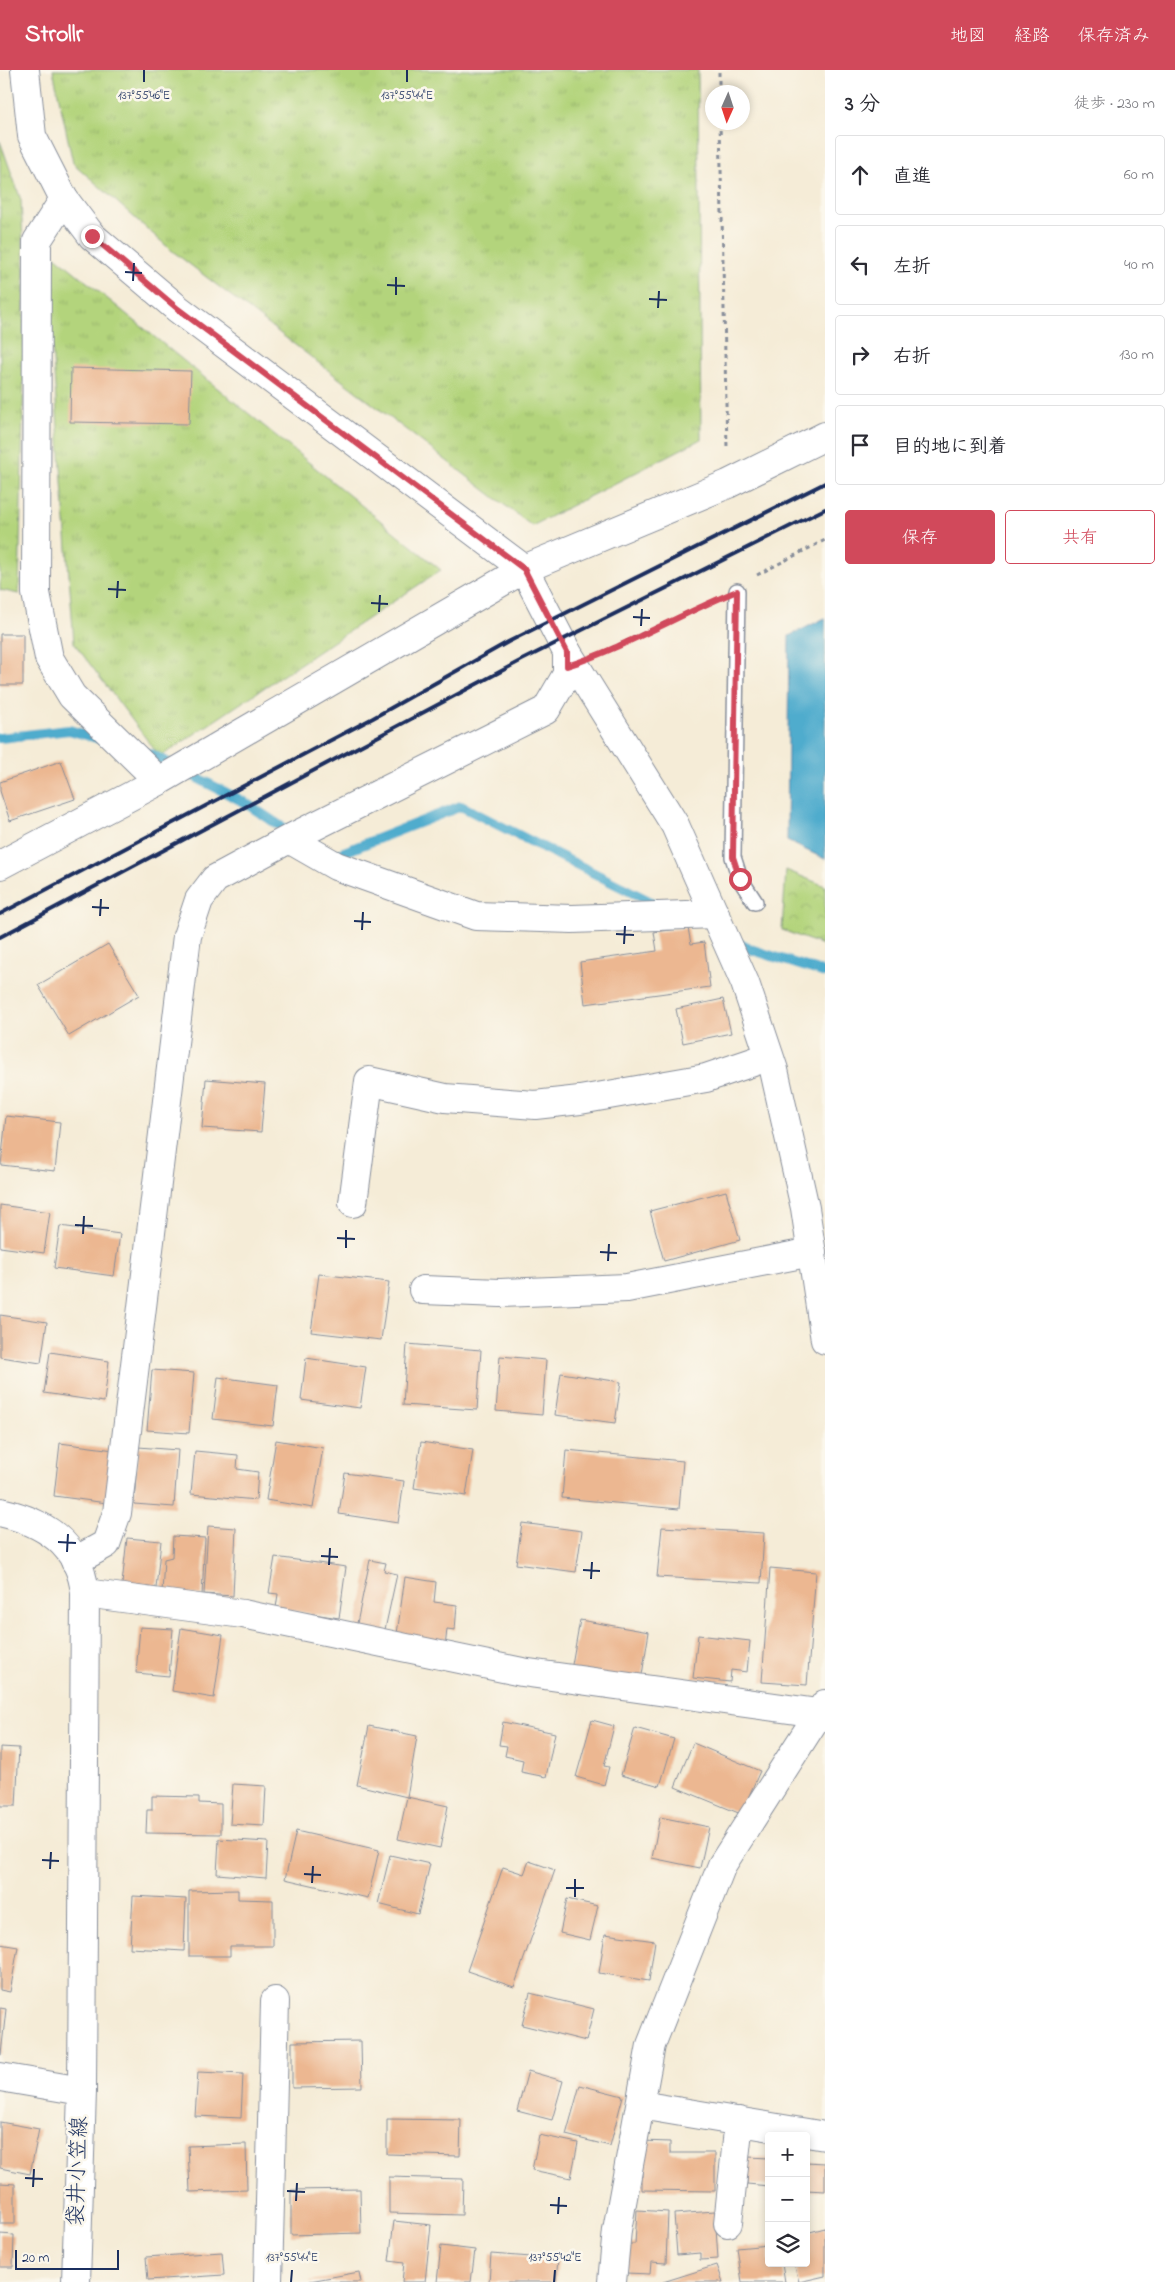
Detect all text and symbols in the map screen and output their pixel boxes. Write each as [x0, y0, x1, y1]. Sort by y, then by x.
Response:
text: Strollr [25, 18, 83, 53]
text: 地図 [950, 24, 986, 50]
text: 経路 [1014, 24, 1050, 50]
text: 保存済み [1078, 24, 1150, 50]
north arrow [705, 85, 750, 130]
text: 137°55'46"E [118, 87, 170, 105]
text: 137°55'44"E [381, 87, 433, 105]
text: 3 分 [845, 90, 880, 120]
text: 徒歩 · 230 m [1074, 92, 1155, 116]
icon: ahead [846, 161, 874, 189]
text: 60 m [1124, 163, 1154, 187]
text: 直進 [893, 164, 931, 191]
route end [81, 225, 104, 248]
icon: left [846, 251, 874, 279]
text: 40 m [1124, 253, 1154, 277]
text: 左折 [893, 254, 931, 281]
icon: right [846, 341, 874, 369]
text: 130 m [1119, 343, 1154, 367]
text: 右折 [893, 344, 931, 371]
icon: arrive [846, 431, 874, 459]
text: 目的地に到着 [893, 434, 1007, 461]
button: 保存 [845, 510, 995, 564]
button: 共有 [1005, 510, 1155, 564]
route start [729, 868, 752, 891]
street label: 袋井小笠線 [61, 2115, 97, 2227]
map controls [765, 2132, 810, 2267]
button: + [765, 2132, 810, 2177]
button: − [765, 2177, 810, 2222]
button: layers [765, 2222, 810, 2267]
scale bar [15, 2247, 119, 2270]
text: 20 m [22, 2248, 49, 2269]
text: 137°55'44"E [266, 2249, 318, 2267]
text: 137°55'42"E [529, 2249, 581, 2267]

